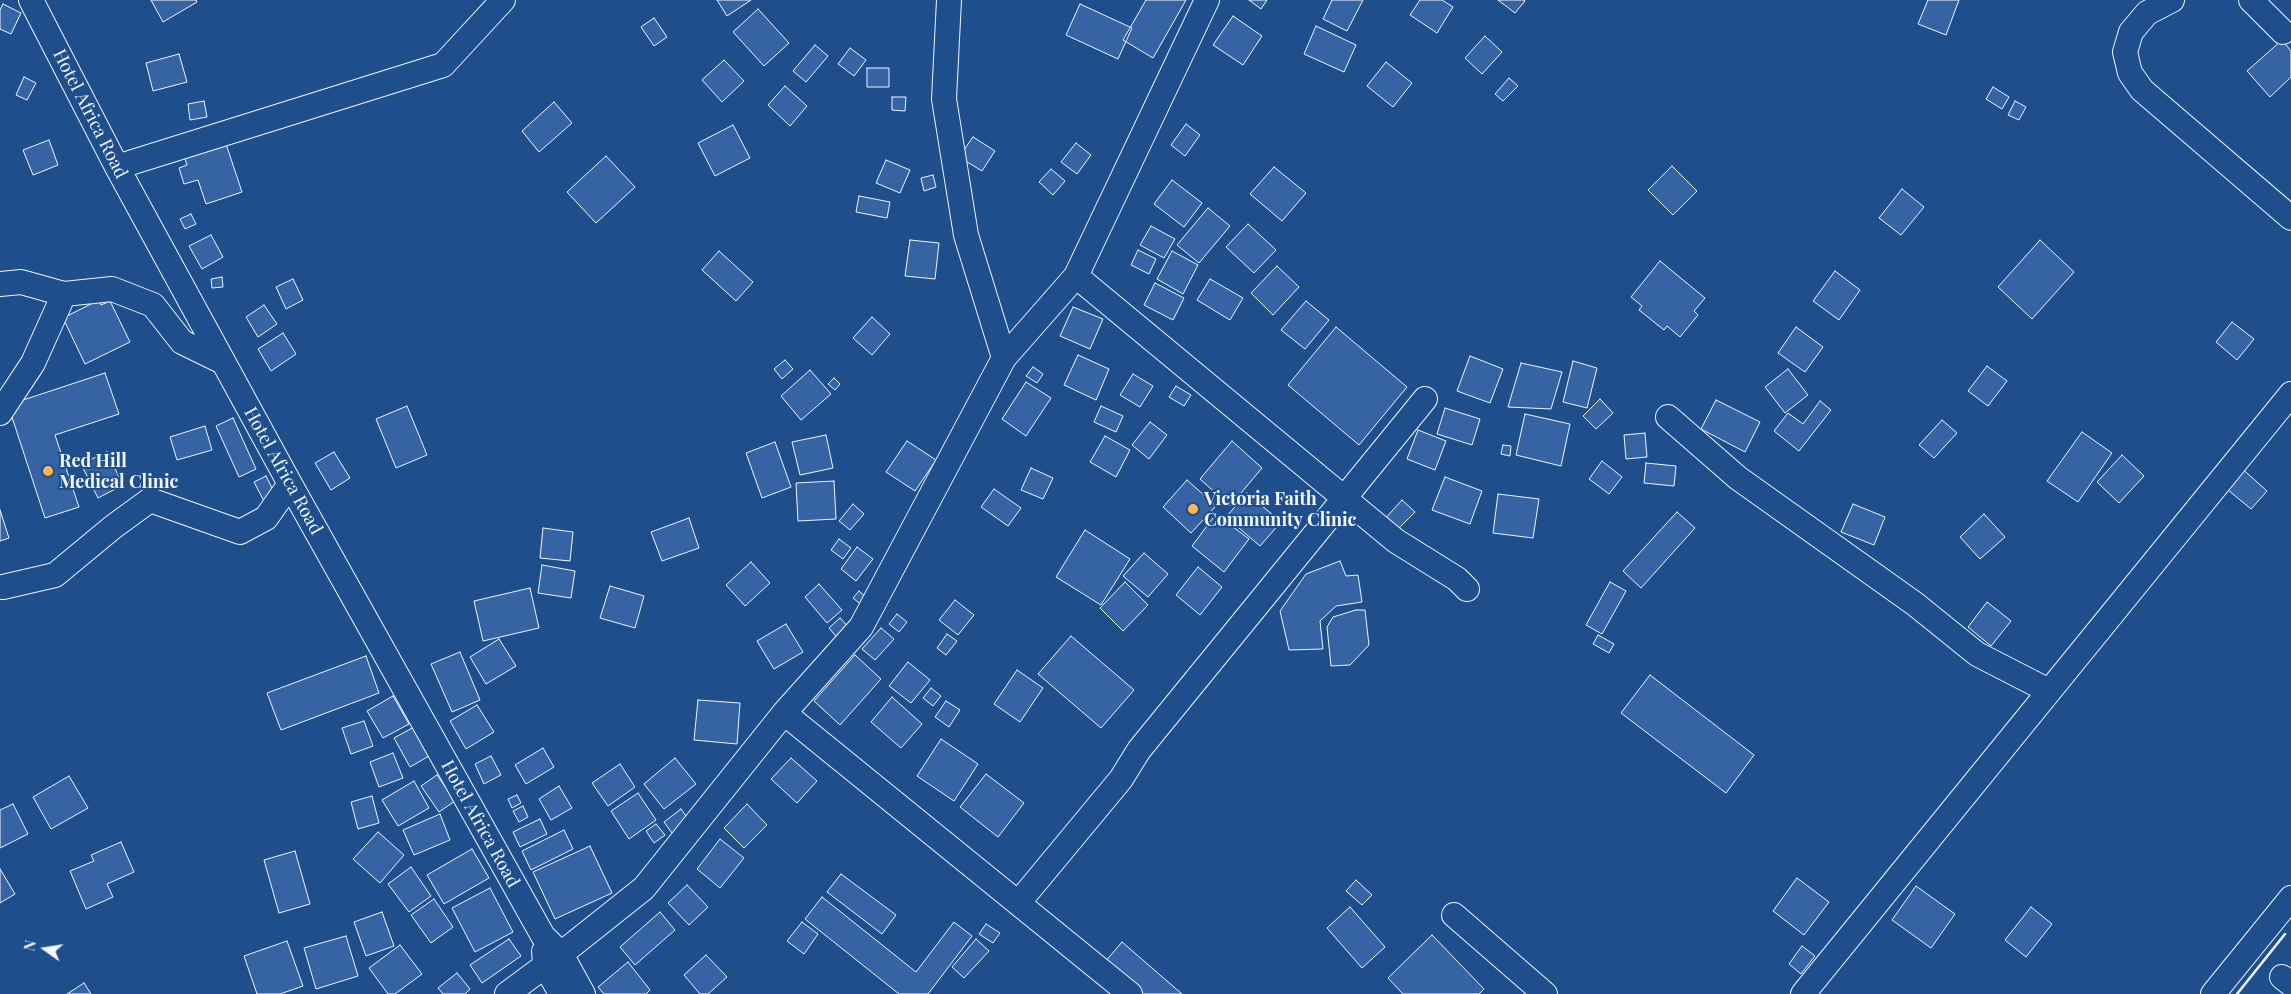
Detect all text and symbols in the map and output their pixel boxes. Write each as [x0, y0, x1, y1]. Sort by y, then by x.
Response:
street label: Hotel Africa Road [48, 46, 132, 182]
street label: Hotel Africa Road [239, 404, 327, 538]
place label: Red Hill Medical Clinic [59, 450, 178, 492]
marker: Red Hill Medical Clinic [41, 464, 55, 478]
place label: Victoria Faith Community Clinic [1204, 488, 1357, 530]
marker: Victoria Faith Community Clinic [1186, 502, 1200, 516]
street label: Hotel Africa Road [436, 757, 524, 891]
north arrow [20, 924, 70, 974]
text: N [20, 938, 40, 953]

